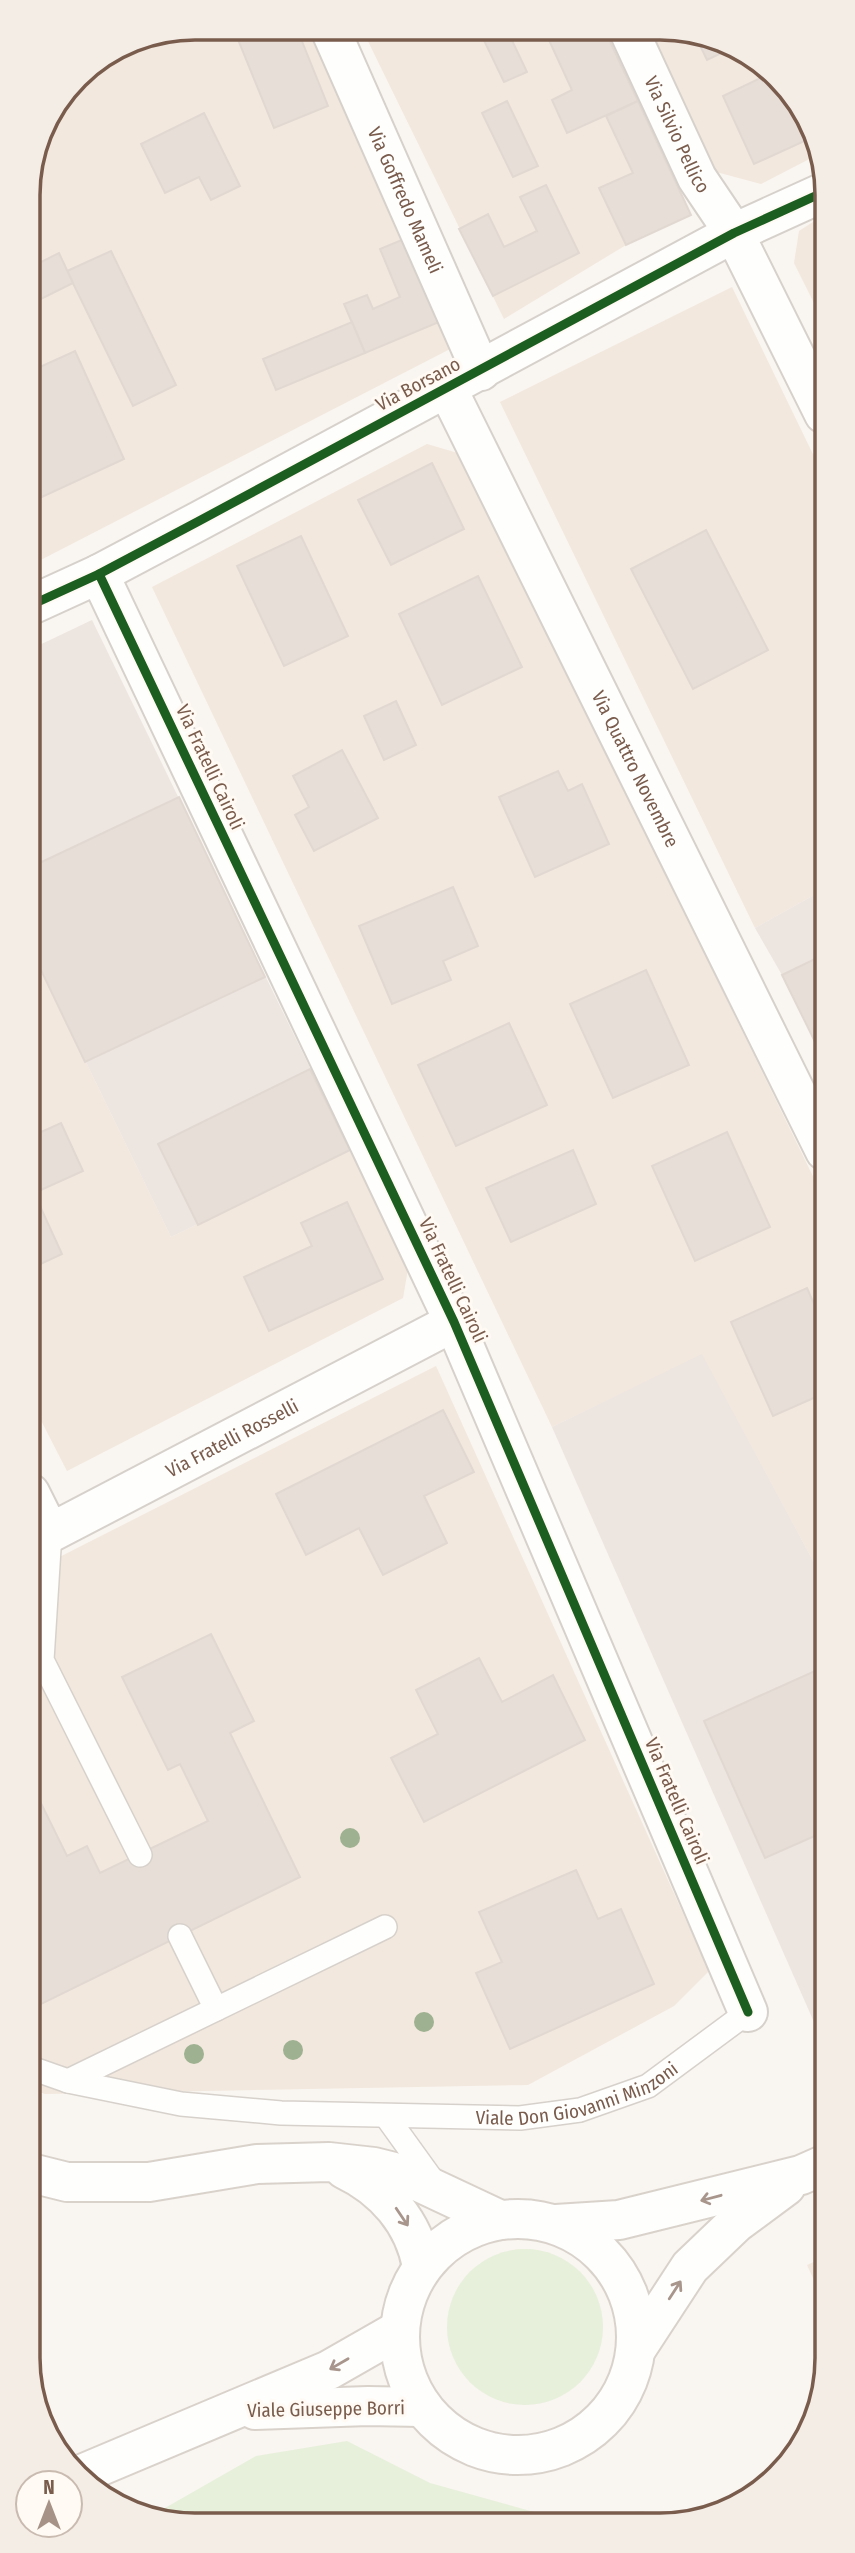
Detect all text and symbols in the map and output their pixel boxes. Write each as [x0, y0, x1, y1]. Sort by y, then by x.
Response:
street label: Via Silvio Pellico [640, 72, 715, 197]
street label: Via Goffredo Mameli [363, 123, 448, 277]
street label: Via Borsano [372, 352, 464, 416]
street label: Via Quattro Novembre [587, 687, 684, 851]
street label: Via Fratelli Cairoli [171, 701, 249, 833]
street label: Via Fratelli Cairoli [414, 1214, 492, 1346]
street label: Via Fratelli Rosselli [162, 1394, 302, 1482]
street label: Via Fratelli Cairoli [640, 1734, 714, 1868]
street label: Viale Don Giovanni Minzoni [475, 2057, 682, 2130]
one-way arrow [700, 2192, 723, 2205]
one-way arrow [395, 2207, 409, 2226]
one-way arrow [668, 2281, 682, 2301]
one-way arrow [330, 2357, 350, 2371]
street label: Viale Giuseppe Borri [247, 2396, 405, 2422]
north arrow [14, 2469, 84, 2539]
text: N [43, 2476, 55, 2499]

